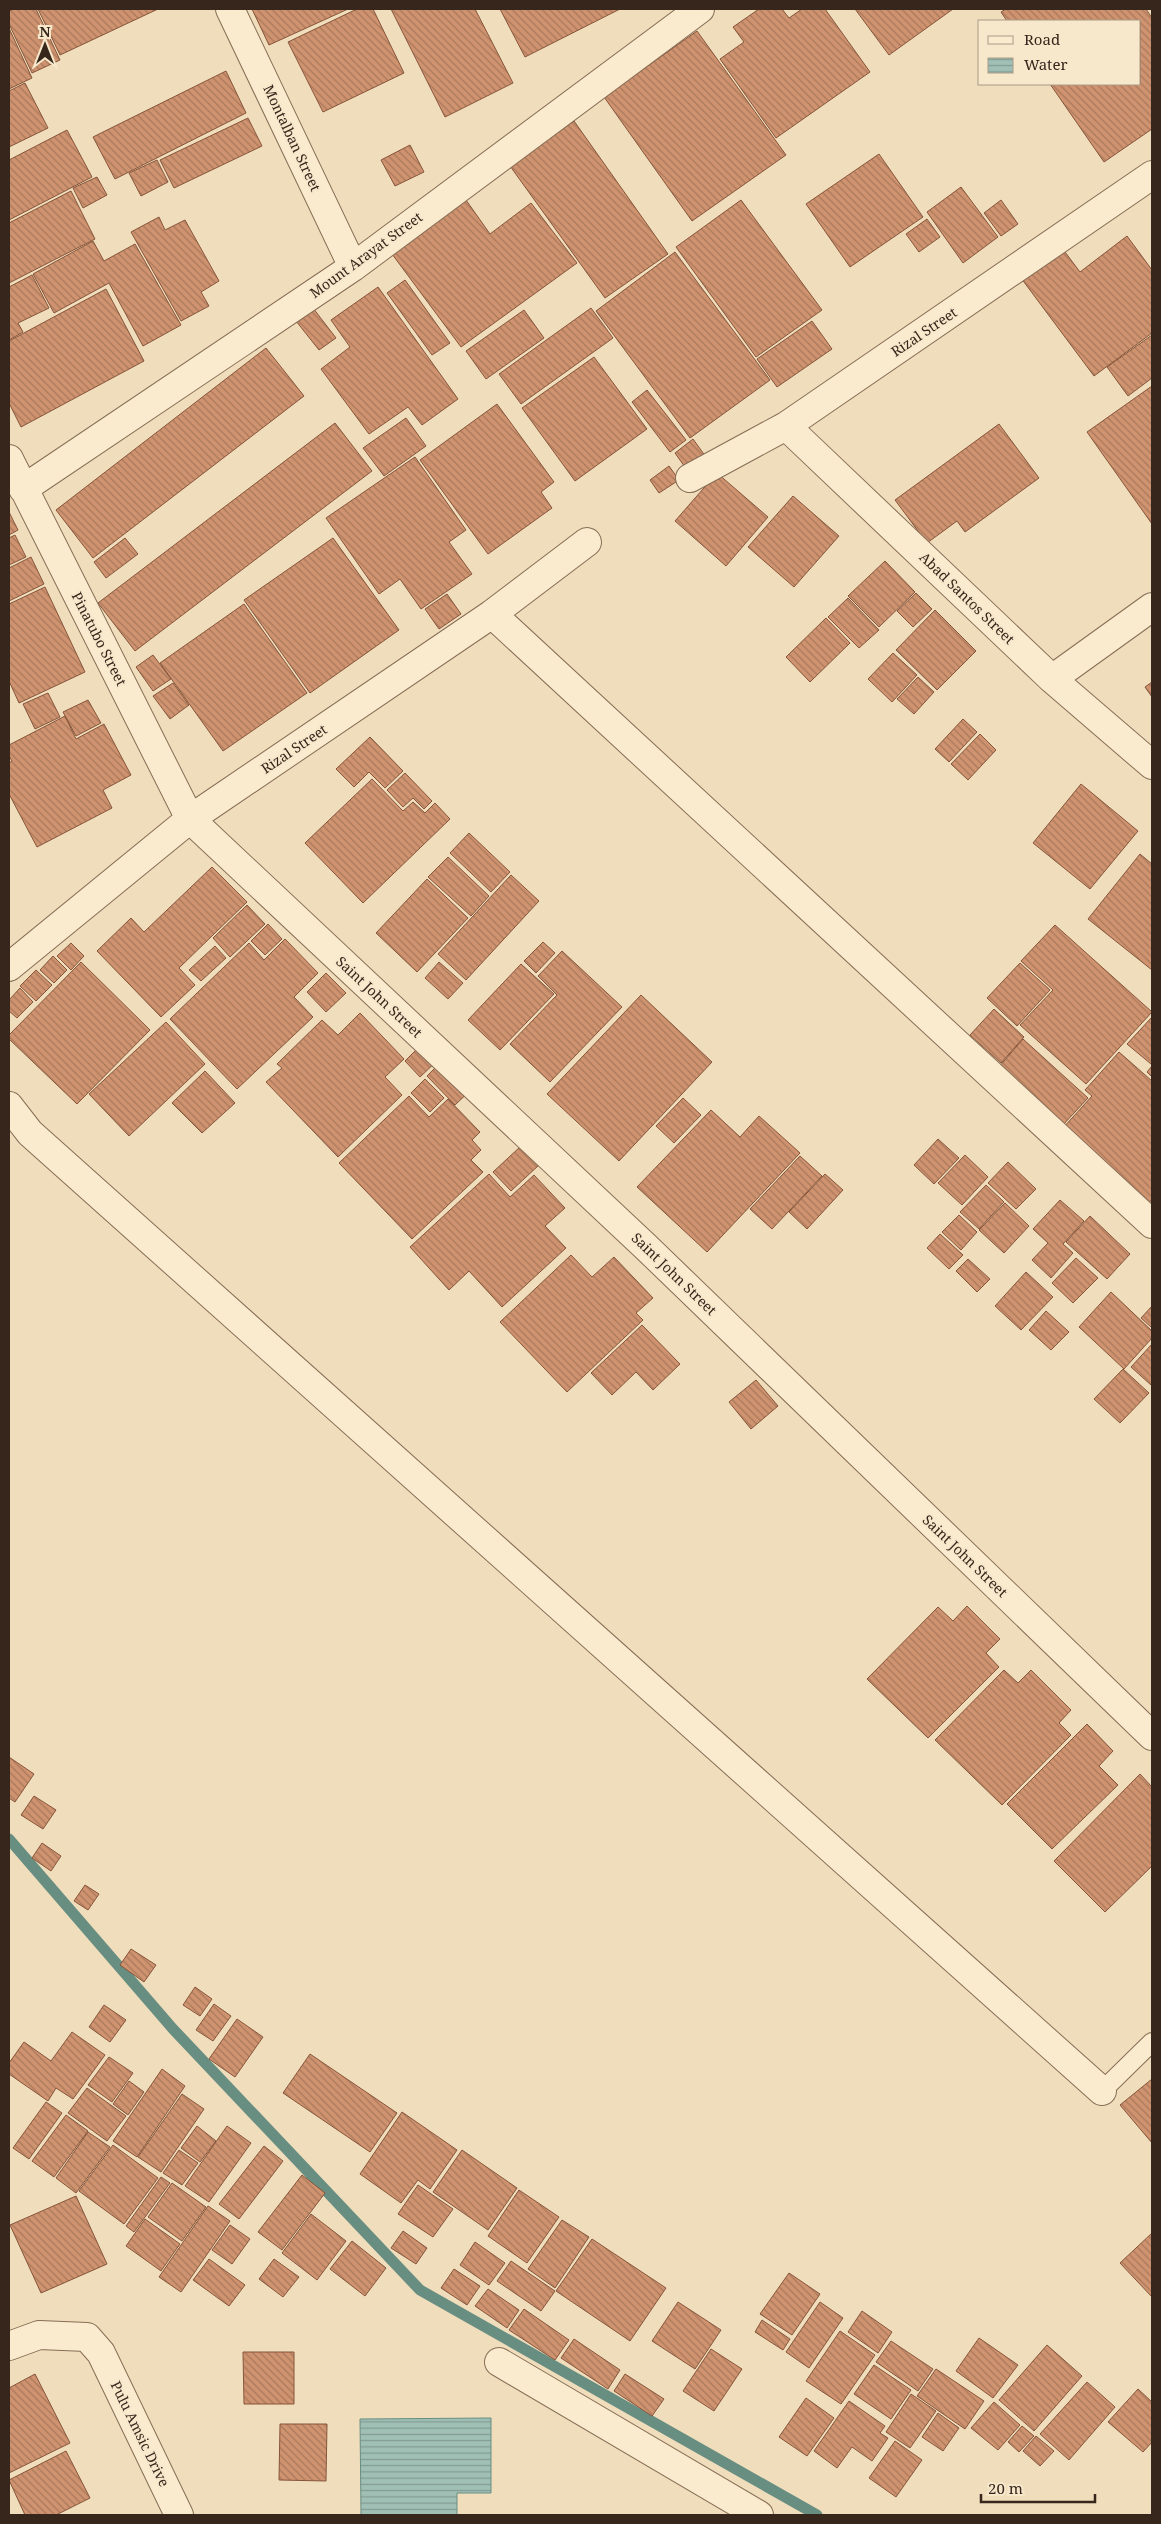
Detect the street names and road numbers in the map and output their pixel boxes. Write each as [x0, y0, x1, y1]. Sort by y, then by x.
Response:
street label: Montalban Street [259, 81, 326, 194]
street label: Mount Arayat Street [306, 207, 426, 302]
street label: Rizal Street [887, 302, 960, 361]
street label: Abad Santos Street [916, 547, 1019, 648]
street label: Pinatubo Street [68, 589, 131, 689]
street label: Rizal Street [257, 719, 330, 778]
street label: Saint John Street [332, 952, 427, 1042]
street label: Saint John Street [628, 1228, 721, 1319]
street label: Saint John Street [919, 1510, 1012, 1601]
street label: Pulu Amsic Drive [107, 2378, 174, 2490]

